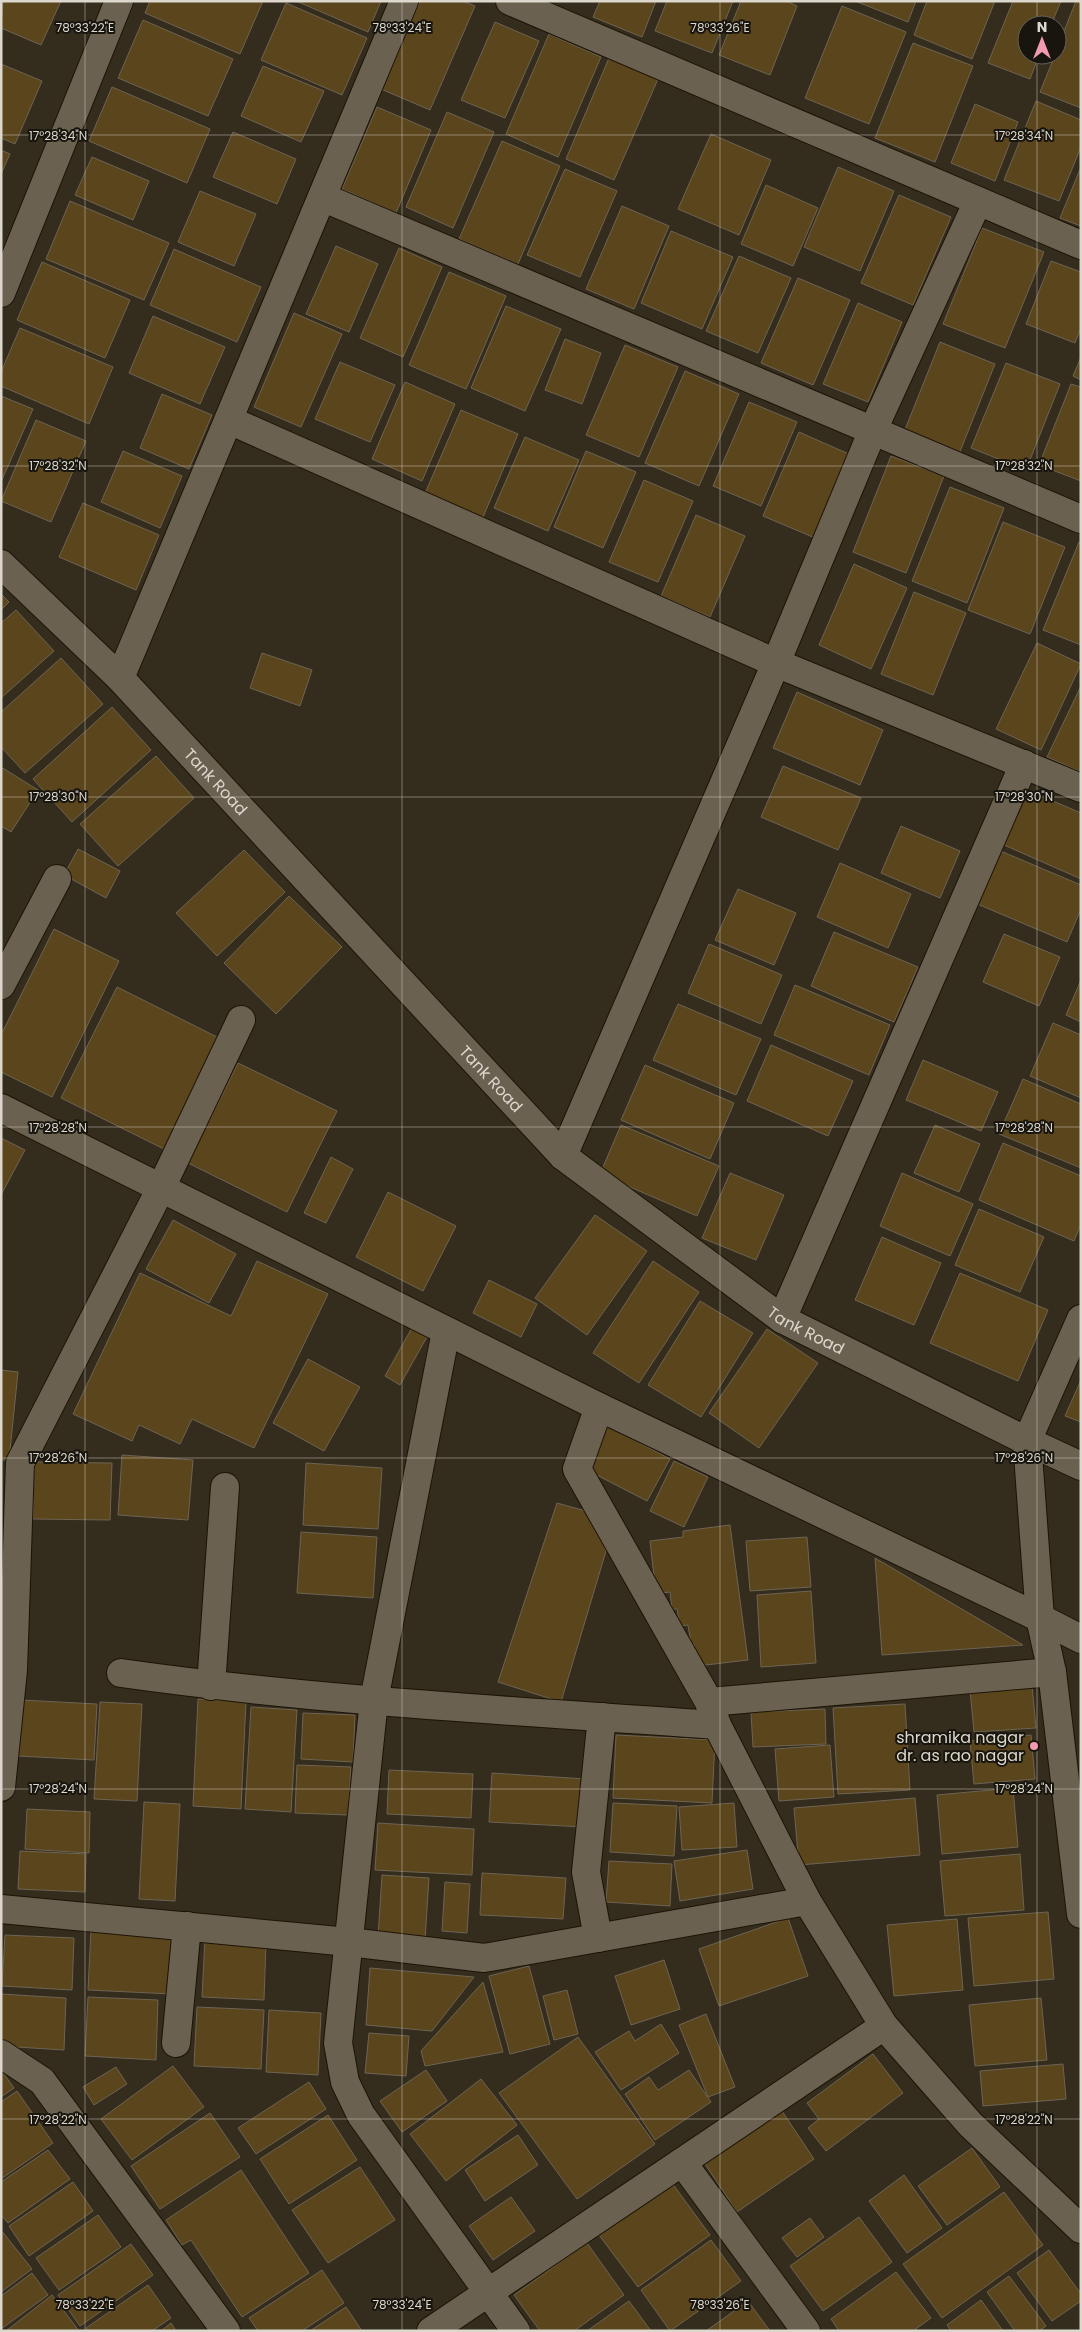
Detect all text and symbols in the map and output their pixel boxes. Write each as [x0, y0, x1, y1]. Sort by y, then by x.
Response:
north arrow [1017, 15, 1067, 65]
text: N [1037, 17, 1047, 37]
text: 78°33'22"E [56, 19, 114, 36]
text: 78°33'24"E [372, 19, 432, 36]
text: 78°33'26"E [690, 19, 750, 36]
text: 17°28'34"N [29, 127, 87, 144]
text: 17°28'34"N [995, 127, 1053, 144]
text: 17°28'32"N [29, 457, 87, 474]
text: 17°28'32"N [995, 457, 1053, 474]
street label: Tank Road [179, 743, 253, 820]
text: 17°28'30"N [29, 788, 87, 805]
text: 17°28'30"N [995, 788, 1053, 805]
street label: Tank Road [454, 1040, 528, 1117]
text: 17°28'28"N [29, 1119, 87, 1136]
text: 17°28'28"N [995, 1119, 1053, 1136]
street label: Tank Road [763, 1301, 848, 1360]
text: 17°28'26"N [29, 1449, 87, 1466]
text: 17°28'26"N [995, 1449, 1053, 1466]
place label: shramika nagar dr. as rao nagar [896, 1726, 1024, 1767]
marker: shramika nagar dr. as rao nagar [1028, 1740, 1040, 1752]
text: 17°28'24"N [29, 1780, 87, 1797]
text: 17°28'24"N [995, 1780, 1053, 1797]
text: 17°28'22"N [29, 2111, 87, 2128]
text: 17°28'22"N [995, 2111, 1053, 2128]
text: 78°33'22"E [56, 2296, 114, 2313]
text: 78°33'24"E [372, 2296, 432, 2313]
text: 78°33'26"E [690, 2296, 750, 2313]

